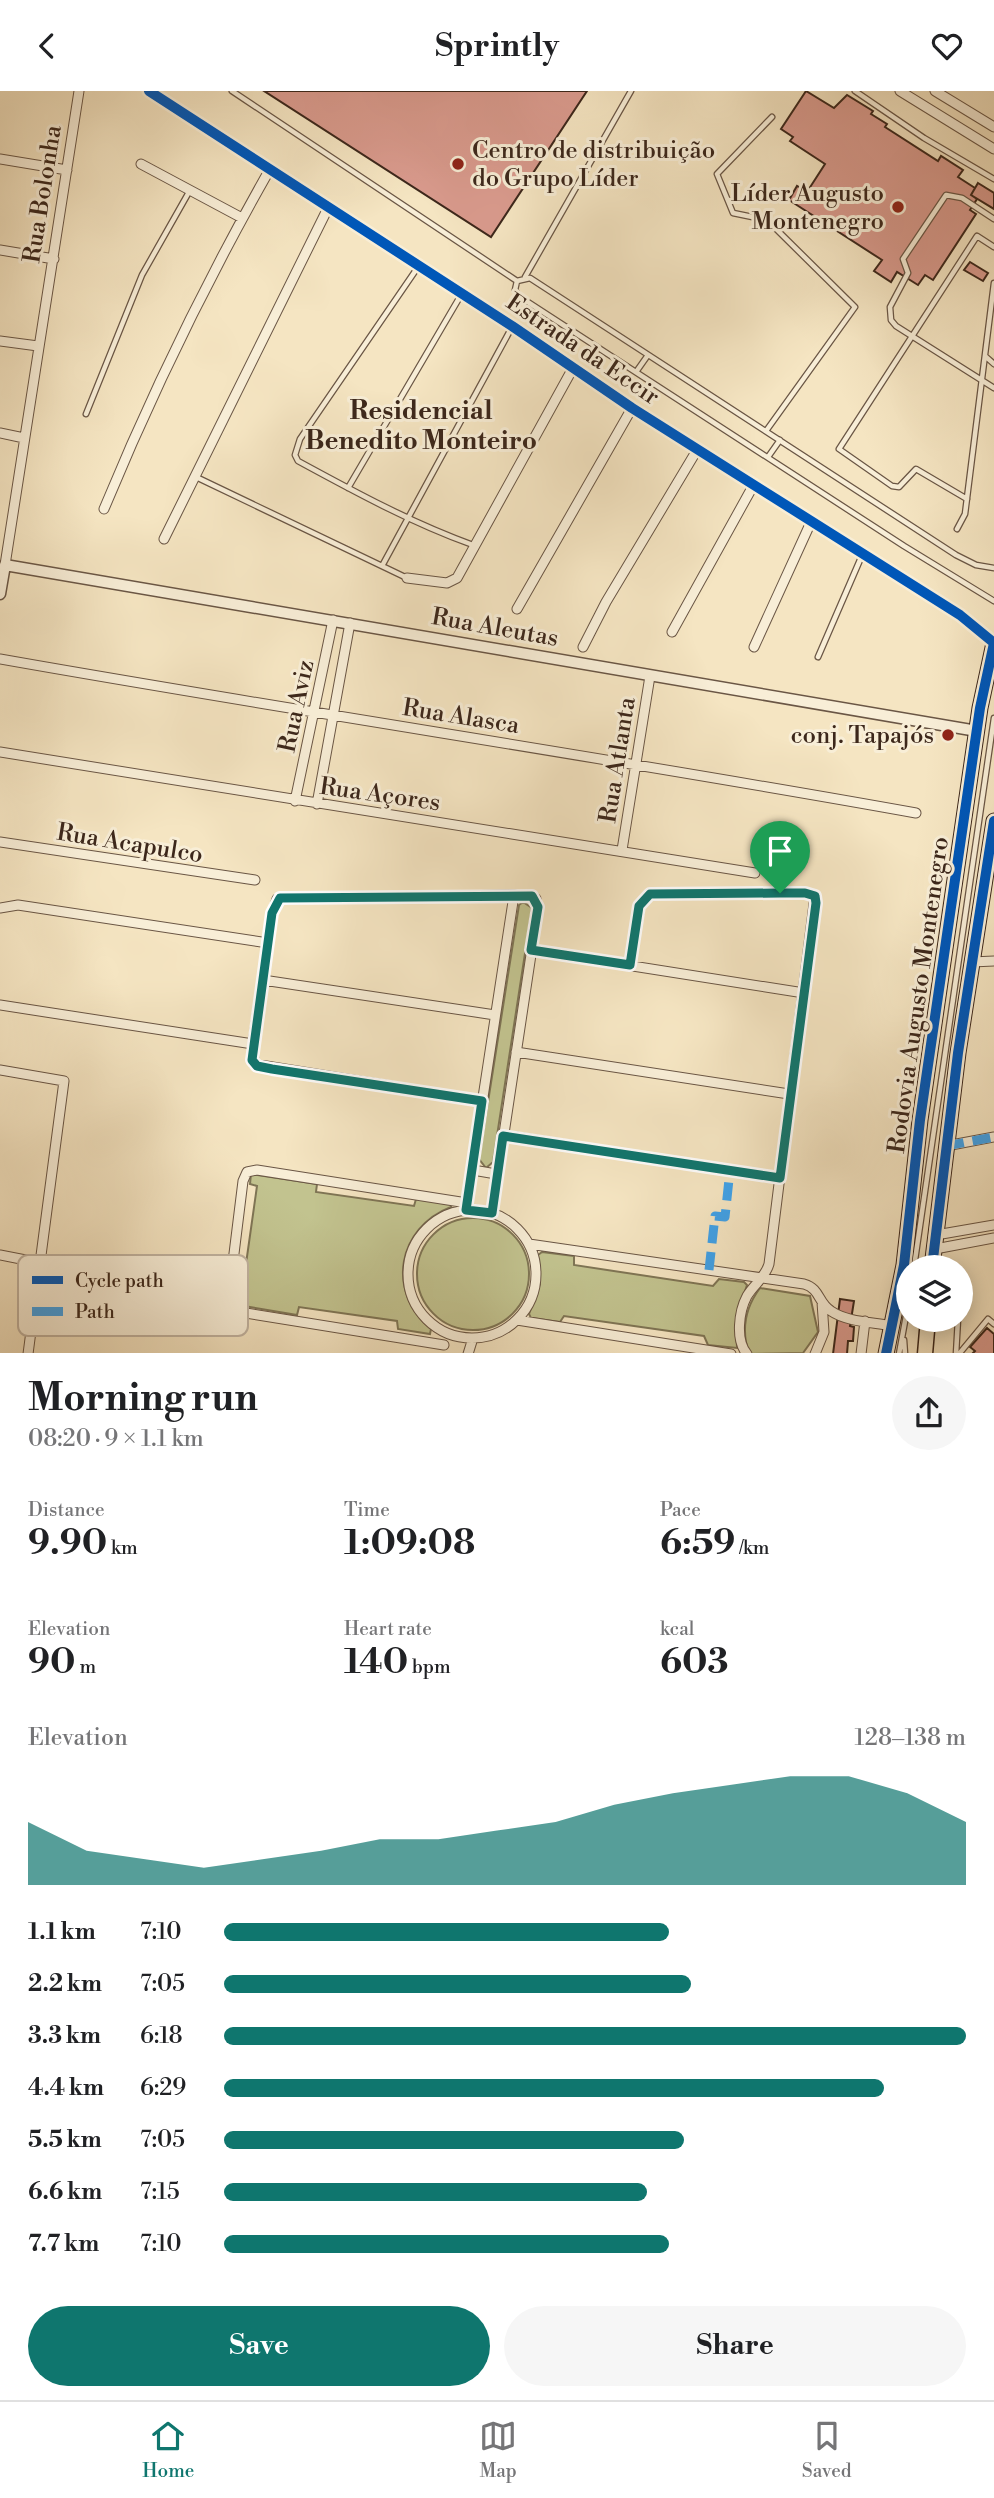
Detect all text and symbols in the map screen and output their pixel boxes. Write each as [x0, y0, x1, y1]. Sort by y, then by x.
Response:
text: Sprintly [435, 26, 559, 66]
icon: back [28, 27, 66, 65]
icon: heart [928, 27, 966, 65]
street label: Rua Bolonha [17, 122, 69, 265]
place label: Centro de distribuição do Grupo Líder [472, 136, 715, 194]
marker: Centro de distribuição do Grupo Líder [450, 156, 466, 172]
place label: Líder Augusto Montenegro [731, 179, 884, 237]
marker: Líder Augusto Montenegro [890, 199, 906, 215]
street label: Estrada da Eccir [500, 287, 665, 412]
district label: Residencial Benedito Monteiro [305, 395, 537, 457]
street label: Rua Aleutas [429, 602, 561, 654]
street label: Rua Aviz [273, 657, 321, 755]
street label: Rua Alasca [400, 693, 522, 741]
street label: Rua Atlanta [593, 694, 643, 825]
place label: conj. Tapajós [790, 721, 934, 751]
marker: conj. Tapajós [940, 727, 956, 743]
street label: Rua Açores [318, 772, 442, 818]
street label: Rua Acapulco [55, 818, 205, 870]
pin [750, 821, 810, 893]
icon: arrive [761, 832, 799, 870]
street label: Rodovia Augusto Montenegro [882, 835, 956, 1155]
legend [18, 1255, 248, 1336]
map controls [896, 1255, 973, 1332]
button: layers [896, 1255, 973, 1332]
text: Cycle path [75, 1269, 164, 1293]
text: Path [75, 1300, 115, 1324]
text: Morning run [28, 1375, 258, 1422]
button: share [892, 1376, 966, 1450]
text: 08:20 · 9 × 1.1 km [28, 1425, 204, 1453]
text: Distance [28, 1498, 105, 1522]
text: Time [344, 1498, 390, 1522]
text: Pace [660, 1498, 701, 1522]
text: 9.90 [28, 1522, 107, 1565]
text: 1:09:08 [344, 1522, 475, 1565]
text: 6:59 [660, 1522, 735, 1565]
text: km [107, 1536, 138, 1560]
text: /km [735, 1536, 769, 1560]
text: Elevation [28, 1617, 110, 1641]
text: Heart rate [344, 1617, 432, 1641]
text: kcal [660, 1617, 694, 1641]
text: 90 [28, 1641, 76, 1684]
text: 140 [344, 1641, 408, 1684]
text: 603 [660, 1641, 729, 1684]
text: m [76, 1655, 96, 1679]
text: bpm [408, 1655, 451, 1679]
text: Elevation [28, 1724, 128, 1752]
text: 128–138 m [854, 1724, 966, 1752]
text: 1.1 km [28, 1918, 96, 1946]
text: 7:10 [140, 1918, 182, 1946]
text: 2.2 km [28, 1970, 102, 1998]
text: 7:05 [140, 1970, 185, 1998]
text: 3.3 km [28, 2022, 101, 2050]
text: 6:18 [140, 2022, 183, 2050]
text: 4.4 km [28, 2074, 104, 2102]
text: 6:29 [140, 2074, 186, 2102]
text: 5.5 km [28, 2126, 102, 2154]
text: 7:05 [140, 2126, 185, 2154]
text: 6.6 km [28, 2178, 102, 2206]
text: 7:15 [140, 2178, 180, 2206]
text: 7.7 km [28, 2230, 99, 2258]
text: 7:10 [140, 2230, 182, 2258]
button: Save [28, 2306, 490, 2386]
button: Share [504, 2306, 966, 2386]
tab: Home [142, 2417, 194, 2483]
tab: Map [479, 2417, 517, 2483]
tab: Saved [802, 2417, 852, 2483]

